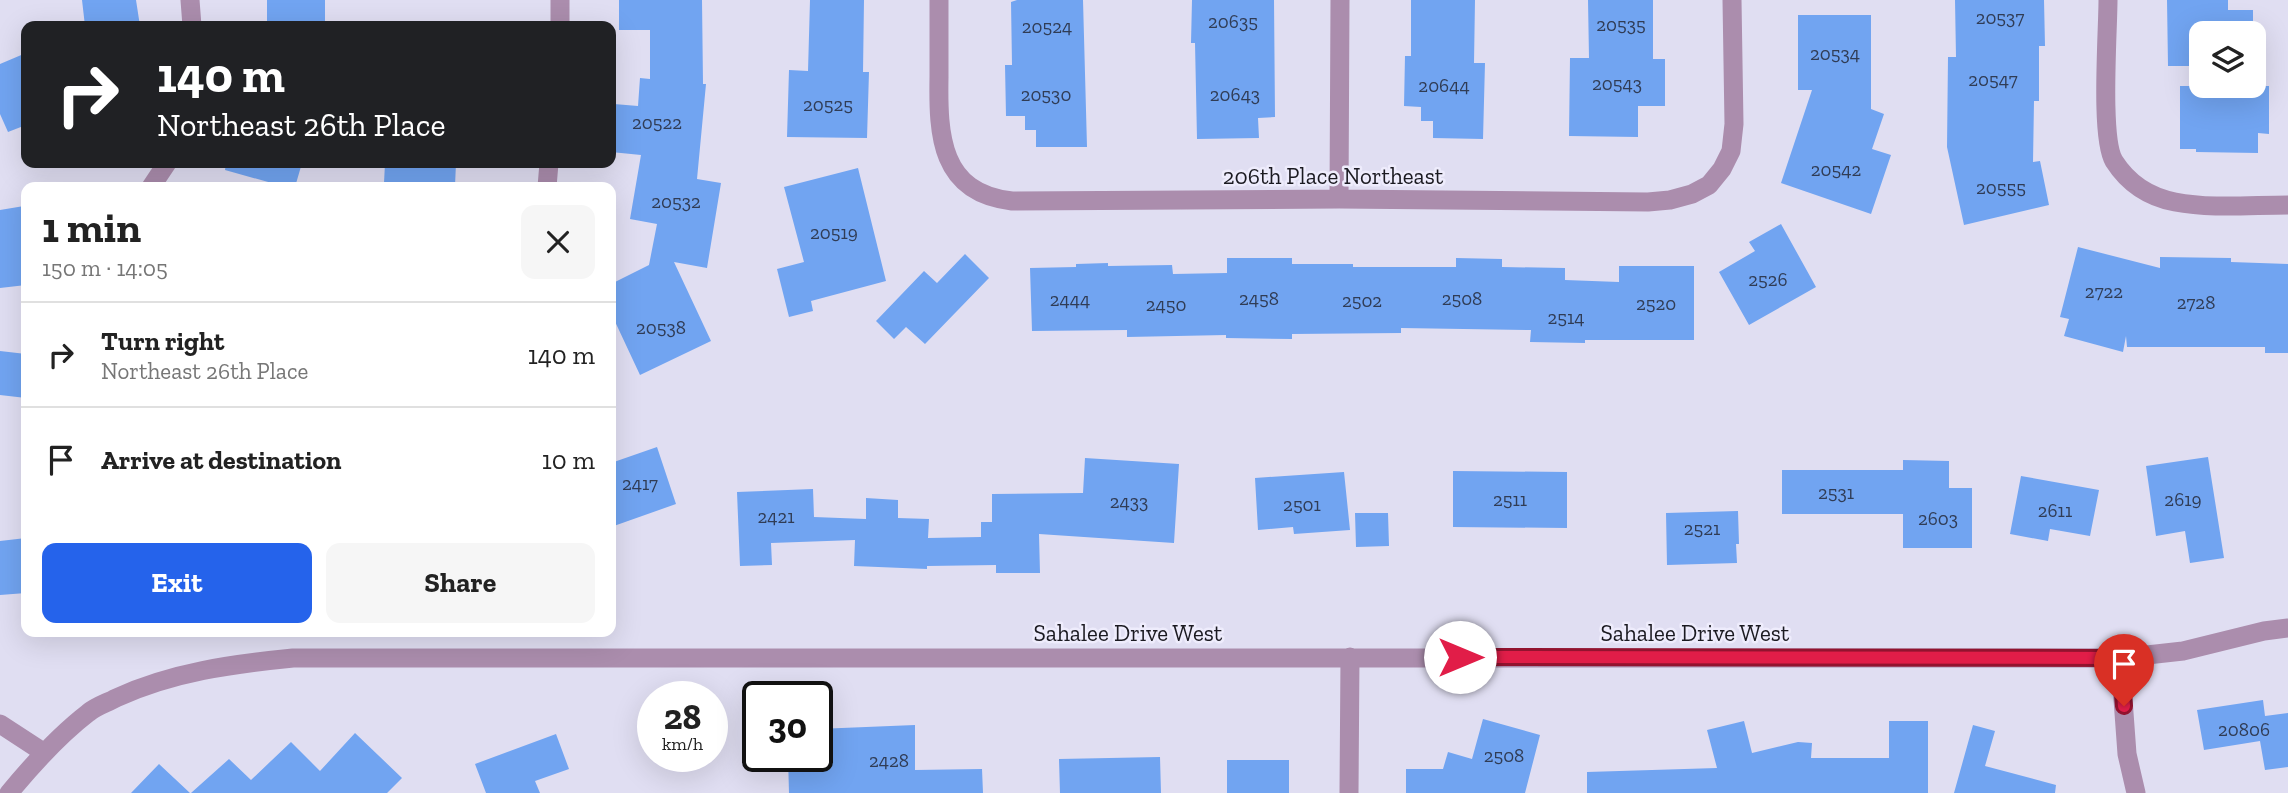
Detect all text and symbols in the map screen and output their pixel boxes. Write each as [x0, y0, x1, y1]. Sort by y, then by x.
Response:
house number: 20537 [1976, 6, 2024, 29]
house number: 20635 [1208, 10, 1258, 33]
house number: 20535 [1596, 13, 1646, 36]
house number: 20524 [1022, 15, 1072, 38]
map controls [2189, 21, 2266, 98]
button: layers [2189, 21, 2266, 98]
house number: 20534 [1810, 42, 1860, 65]
text: 140 m [157, 46, 285, 105]
icon: right [42, 49, 133, 140]
house number: 20547 [1968, 68, 2018, 91]
house number: 20543 [1592, 72, 1642, 95]
house number: 20644 [1418, 74, 1470, 97]
house number: 20530 [1021, 83, 1071, 106]
house number: 20643 [1210, 83, 1260, 106]
house number: 20525 [803, 93, 853, 116]
text: Northeast 26th Place [157, 106, 446, 144]
house number: 20522 [632, 111, 682, 134]
house number: 20542 [1811, 158, 1861, 181]
street label: 206th Place Northeast [1223, 162, 1444, 190]
house number: 20555 [1976, 176, 2026, 199]
house number: 20532 [651, 190, 701, 213]
text: 1 min [42, 202, 141, 253]
button: close [521, 205, 595, 279]
house number: 20519 [810, 221, 858, 244]
text: 150 m · 14:05 [42, 254, 168, 282]
house number: 2526 [1748, 268, 1788, 291]
house number: 2722 [2085, 280, 2123, 303]
house number: 2458 [1239, 287, 1279, 310]
house number: 2508 [1442, 287, 1482, 310]
house number: 2444 [1050, 288, 1090, 311]
house number: 2502 [1342, 289, 1382, 312]
house number: 2728 [2177, 291, 2215, 314]
house number: 2520 [1636, 292, 1676, 315]
house number: 2450 [1146, 293, 1186, 316]
house number: 2514 [1547, 306, 1585, 329]
house number: 20538 [636, 316, 686, 339]
text: Turn right [101, 325, 224, 357]
icon: right [42, 336, 80, 374]
text: 140 m [528, 339, 595, 371]
text: Northeast 26th Place [101, 357, 308, 385]
icon: arrive [42, 441, 80, 479]
text: Arrive at destination [101, 444, 341, 476]
text: 10 m [542, 444, 595, 476]
house number: 2417 [622, 472, 658, 495]
house number: 2531 [1818, 481, 1854, 504]
house number: 2511 [1493, 488, 1527, 511]
house number: 2619 [2164, 488, 2202, 511]
house number: 2433 [1110, 490, 1148, 513]
house number: 2501 [1283, 493, 1321, 516]
house number: 2611 [2038, 499, 2072, 522]
house number: 2421 [757, 505, 795, 528]
house number: 2603 [1918, 507, 1958, 530]
house number: 2521 [1684, 517, 1720, 540]
button: Exit [42, 543, 312, 623]
button: Share [326, 543, 595, 623]
street label: Sahalee Drive West [1034, 619, 1223, 647]
street label: Sahalee Drive West [1601, 619, 1790, 647]
position arrow [1423, 620, 1497, 694]
pin [2094, 634, 2154, 706]
icon: arrive [2105, 645, 2143, 683]
speed limit sign: 30 [742, 681, 833, 772]
text: 28 [664, 696, 701, 738]
house number: 20806 [2218, 718, 2270, 741]
text: km/h [662, 733, 703, 755]
house number: 2508 [1484, 744, 1524, 767]
house number: 2428 [869, 749, 909, 772]

